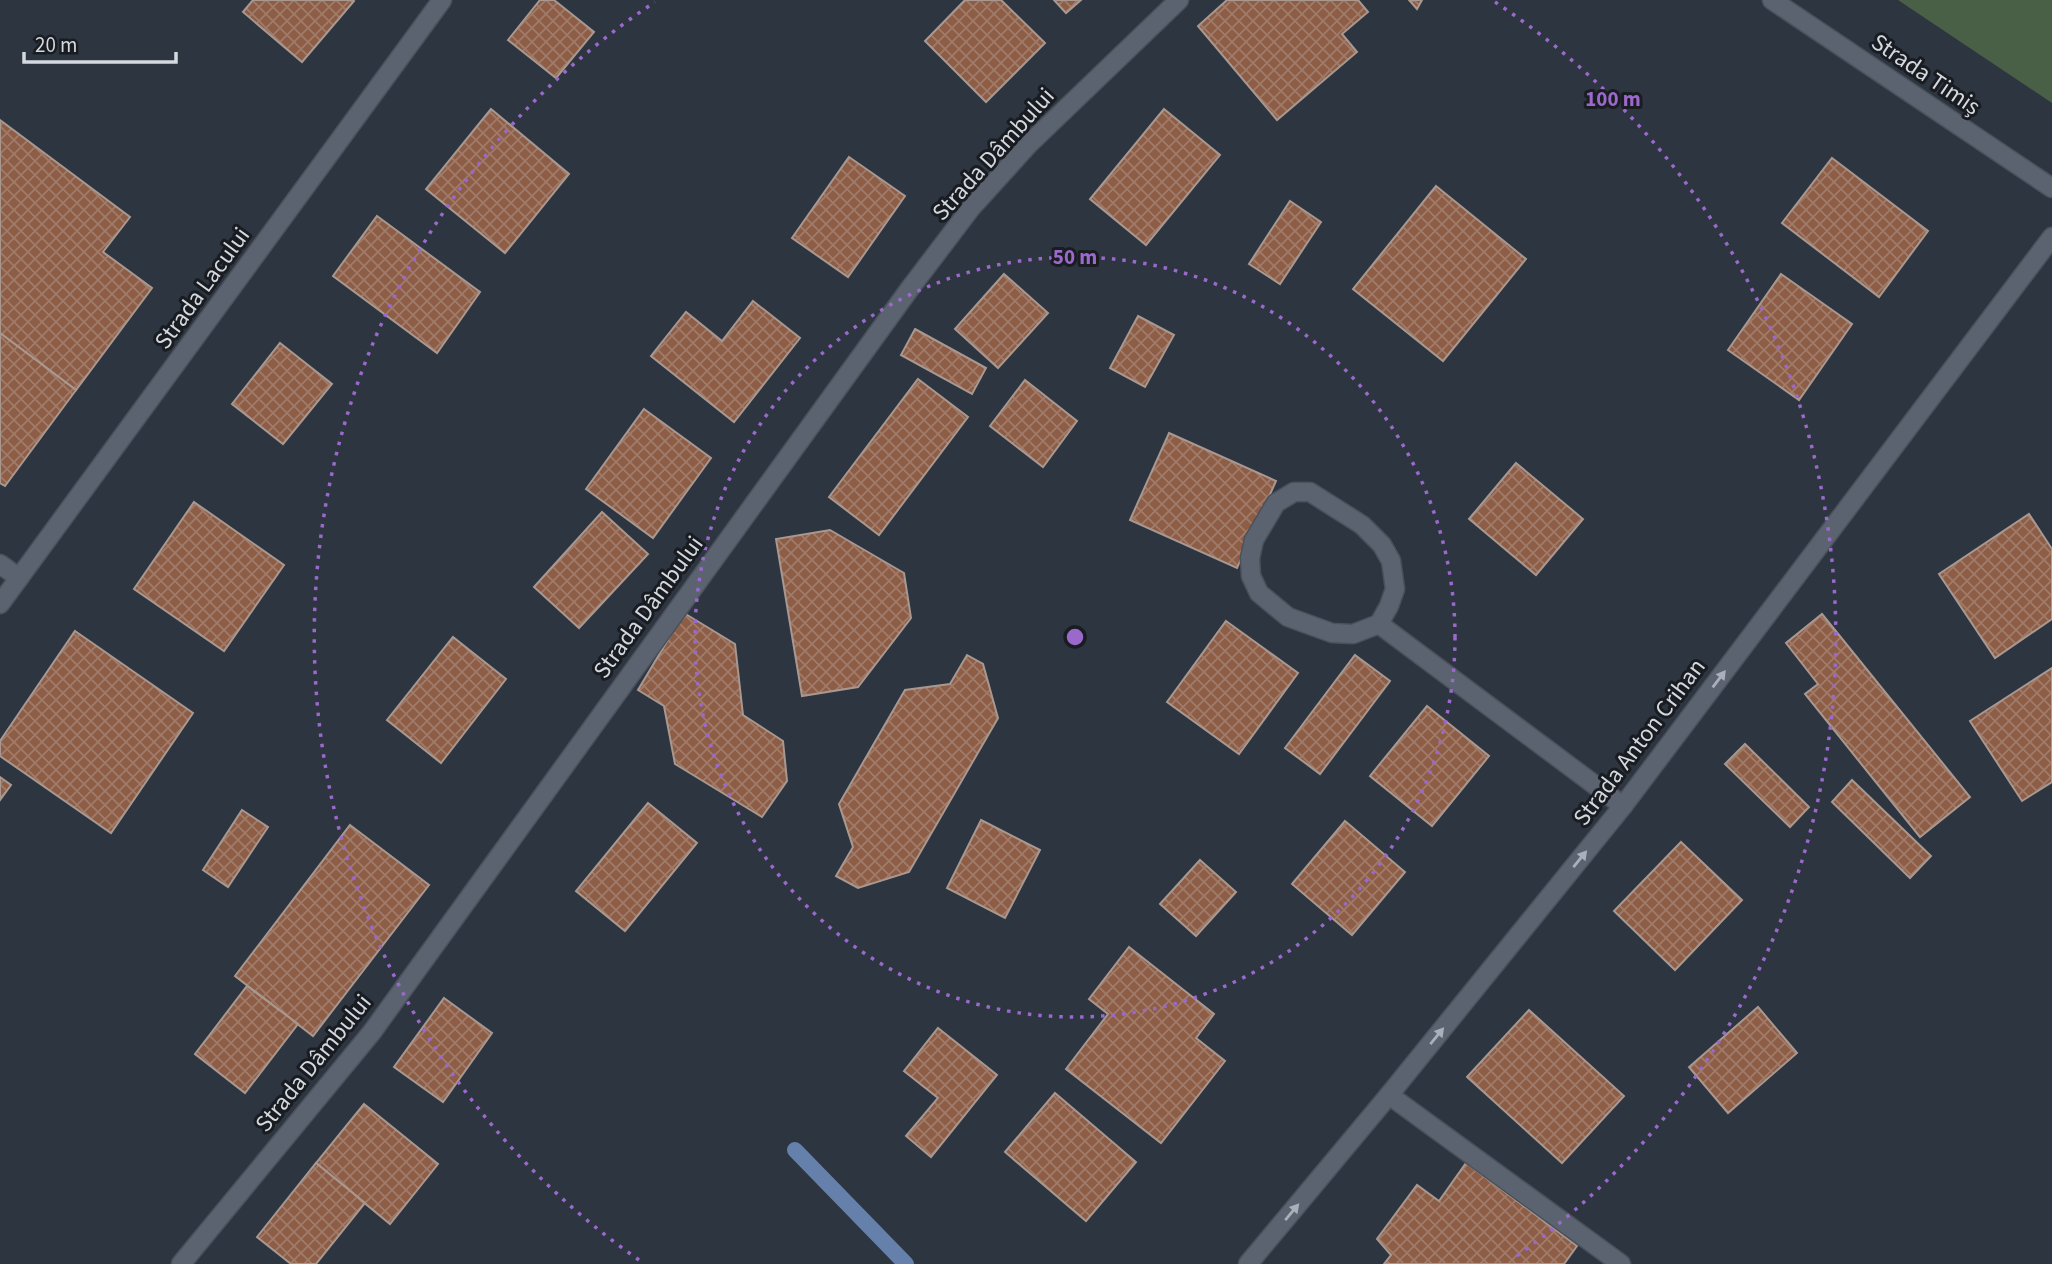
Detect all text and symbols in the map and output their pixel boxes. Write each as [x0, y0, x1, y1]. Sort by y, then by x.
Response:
scale bar [24, 21, 177, 65]
street label: Strada Timiș [1864, 25, 1987, 124]
text: 20 m [35, 30, 77, 60]
street label: Strada Dâmbului [924, 80, 1063, 229]
text: 100 m [1585, 84, 1641, 114]
street label: Strada Lacului [146, 220, 259, 357]
text: 50 m [1053, 242, 1097, 272]
street label: Strada Dâmbului [585, 529, 712, 686]
centre of rings [1063, 625, 1087, 649]
street label: Strada Anton Crihan [1565, 651, 1714, 833]
one-way arrow [1712, 670, 1726, 688]
one-way arrow [1572, 851, 1587, 868]
street label: Strada Dâmbului [247, 987, 380, 1140]
one-way arrow [1429, 1028, 1444, 1045]
one-way arrow [1284, 1203, 1299, 1220]

